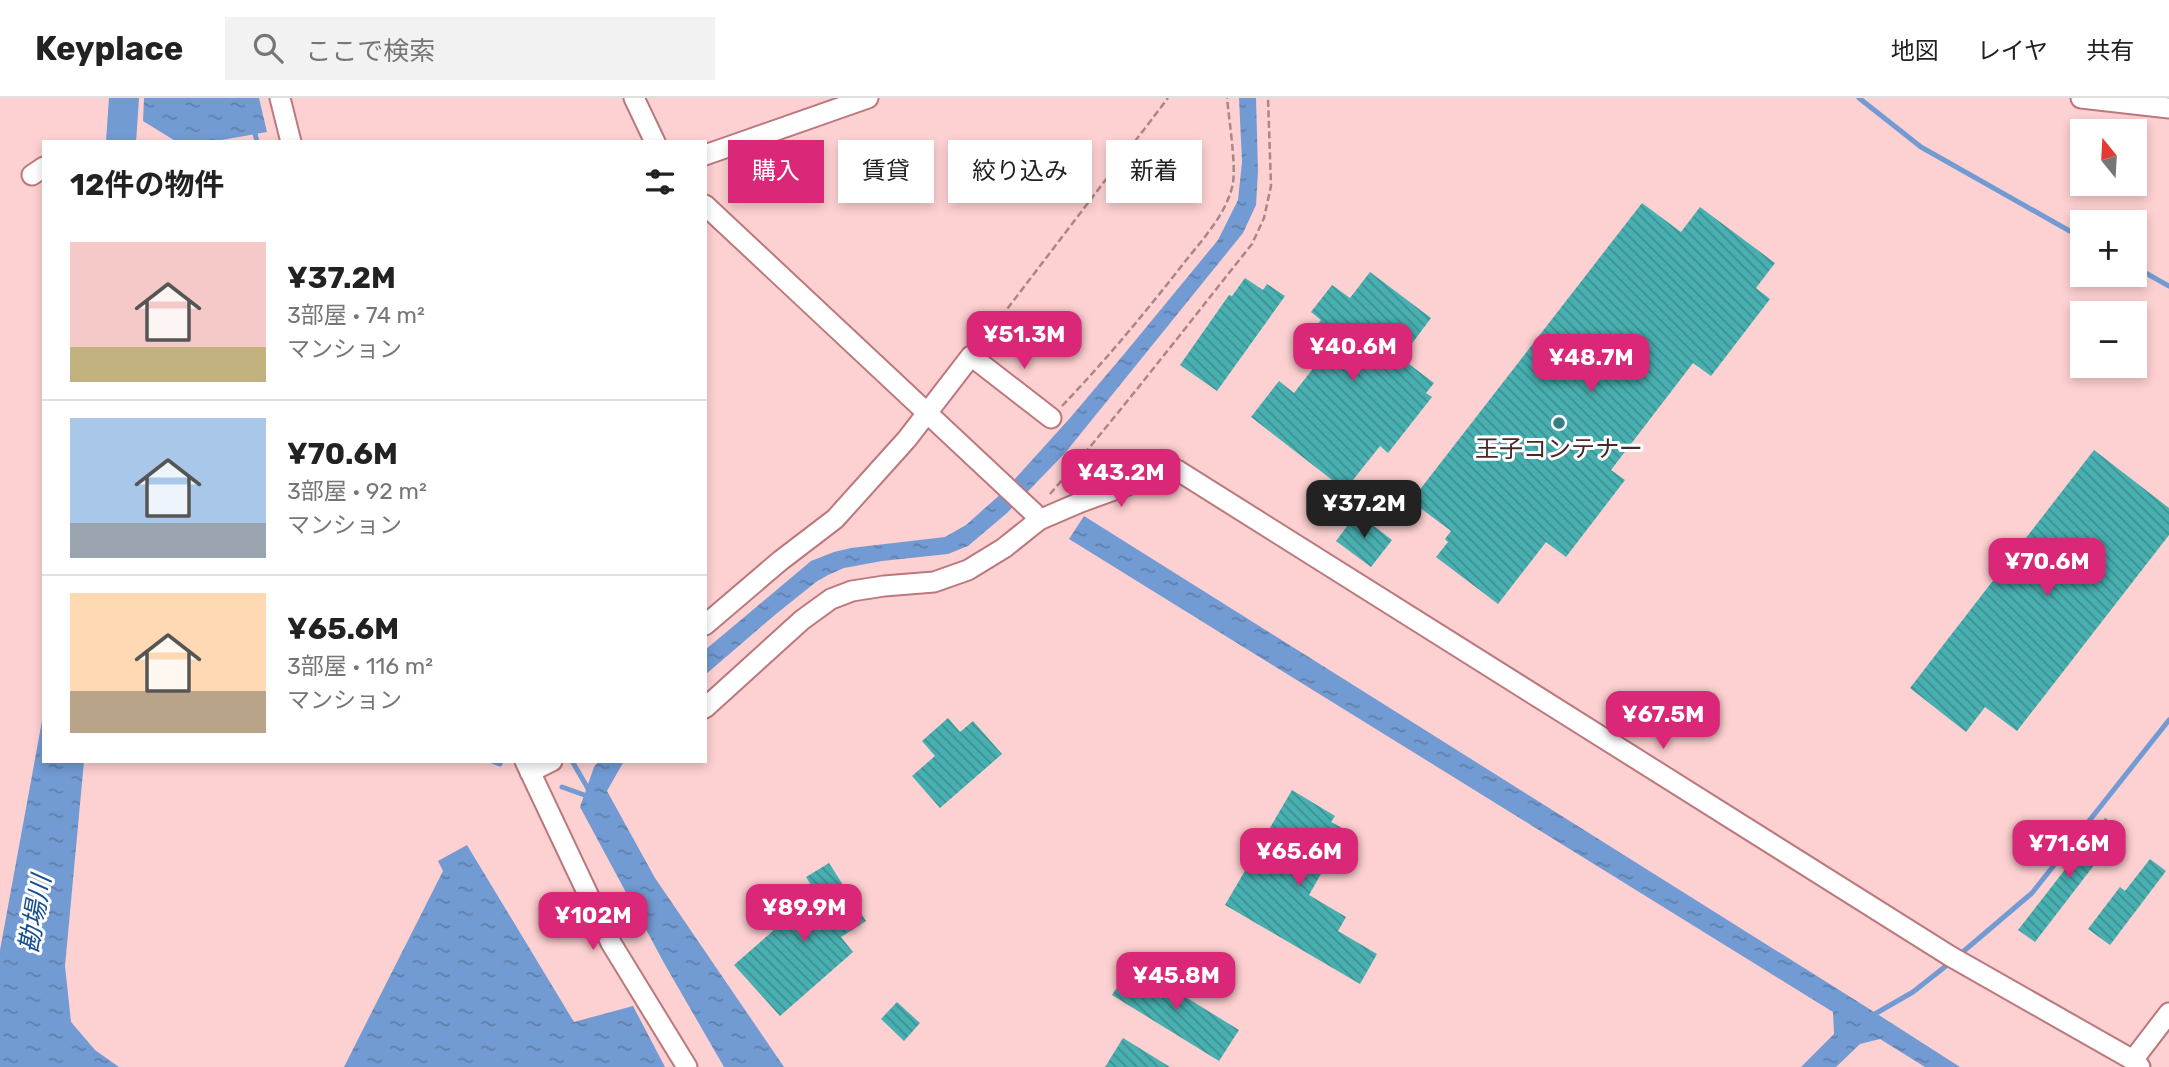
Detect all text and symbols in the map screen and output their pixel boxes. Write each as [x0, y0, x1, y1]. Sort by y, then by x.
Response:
search box [225, 17, 715, 80]
text: Keyplace [35, 29, 183, 68]
icon: search [249, 29, 287, 67]
text: ここで検索 [305, 36, 435, 67]
text: 地図 [1891, 37, 1939, 65]
text: レイヤ [1977, 37, 2048, 65]
text: 共有 [2086, 37, 2134, 65]
north arrow [2070, 119, 2147, 196]
map controls [2070, 119, 2147, 378]
chip: 購入 [728, 140, 824, 203]
chip: 賃貸 [838, 140, 934, 203]
chip: 絞り込み [948, 140, 1092, 203]
chip: 新着 [1106, 140, 1202, 203]
icon: filters [641, 163, 679, 201]
text: 12件の物件 [70, 167, 224, 203]
button: + [2070, 210, 2147, 287]
text: ¥37.2M [287, 260, 396, 296]
icon: home [126, 270, 210, 354]
text: 3部屋 · 74 m² [287, 301, 425, 329]
button: − [2070, 301, 2147, 378]
pin: ¥51.3M [967, 312, 1081, 371]
text: ¥51.3M [983, 320, 1065, 348]
pin: ¥40.6M [1296, 324, 1410, 383]
text: ¥40.6M [1309, 332, 1397, 360]
pin: ¥48.7M [1534, 334, 1648, 394]
text: マンション [287, 335, 402, 363]
text: ¥48.7M [1548, 343, 1634, 371]
marker: 王子コンテナー [1551, 415, 1567, 431]
place label: 王子コンテナー [1475, 435, 1643, 463]
text: ¥70.6M [287, 436, 398, 472]
icon: home [126, 446, 210, 530]
pin: ¥43.2M [1064, 450, 1178, 509]
text: ¥43.2M [1077, 458, 1165, 486]
text: 3部屋 · 92 m² [287, 477, 427, 505]
pin: ¥37.2M [1307, 480, 1421, 540]
text: ¥37.2M [1322, 489, 1406, 517]
text: マンション [287, 511, 402, 539]
pin: ¥70.6M [1990, 538, 2104, 598]
text: ¥70.6M [2005, 547, 2089, 575]
text: ¥65.6M [287, 611, 399, 647]
icon: home [126, 621, 210, 705]
text: 3部屋 · 116 m² [287, 652, 433, 680]
text: マンション [287, 686, 402, 714]
pin: ¥67.5M [1606, 692, 1720, 751]
text: ¥67.5M [1622, 700, 1704, 728]
pin: ¥71.6M [2012, 820, 2126, 880]
pin: ¥65.6M [1242, 828, 1356, 888]
text: ¥71.6M [2029, 829, 2109, 857]
text: ¥65.6M [1256, 837, 1342, 865]
water label: 勘場川 [13, 870, 58, 955]
pin: ¥89.9M [747, 884, 861, 944]
pin: ¥102M [544, 892, 642, 952]
text: ¥89.9M [762, 893, 846, 921]
text: ¥102M [555, 901, 631, 929]
pin: ¥45.8M [1119, 953, 1233, 1012]
text: ¥45.8M [1132, 961, 1220, 989]

